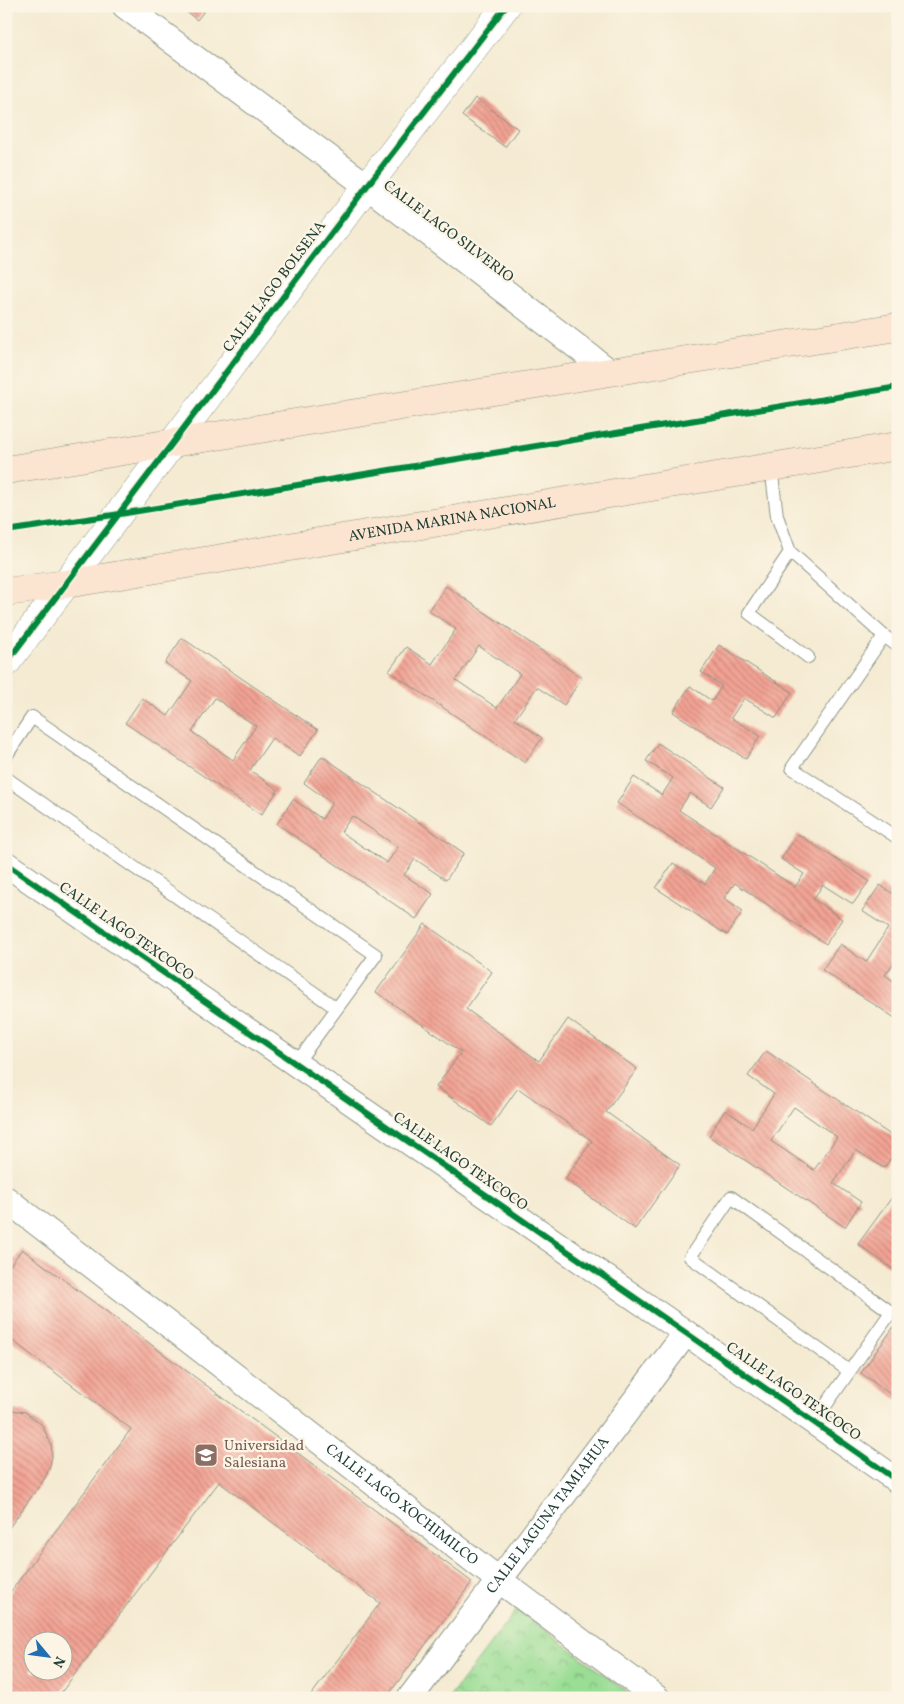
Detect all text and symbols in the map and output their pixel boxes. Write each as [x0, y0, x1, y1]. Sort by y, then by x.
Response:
street label: CALLE LAGO SILVERIO [378, 176, 518, 288]
street label: CALLE LAGO BOLSENA [219, 216, 332, 357]
street label: AVENIDA MARINA NACIONAL [347, 492, 558, 547]
street label: CALLE LAGO TEXCOCO [54, 877, 198, 987]
street label: CALLE LAGO TEXCOCO [388, 1107, 532, 1217]
street label: CALLE LAGO TEXCOCO [721, 1337, 865, 1447]
street label: CALLE LAGUNA TAMIAHUA [482, 1432, 615, 1598]
place label: Universidad Salesiana [224, 1436, 304, 1474]
street label: CALLE LAGO XOCHIMILCO [321, 1439, 482, 1571]
school or university icon: Universidad Salesiana [193, 1442, 219, 1468]
north arrow [22, 1632, 72, 1682]
text: N [47, 1653, 69, 1671]

